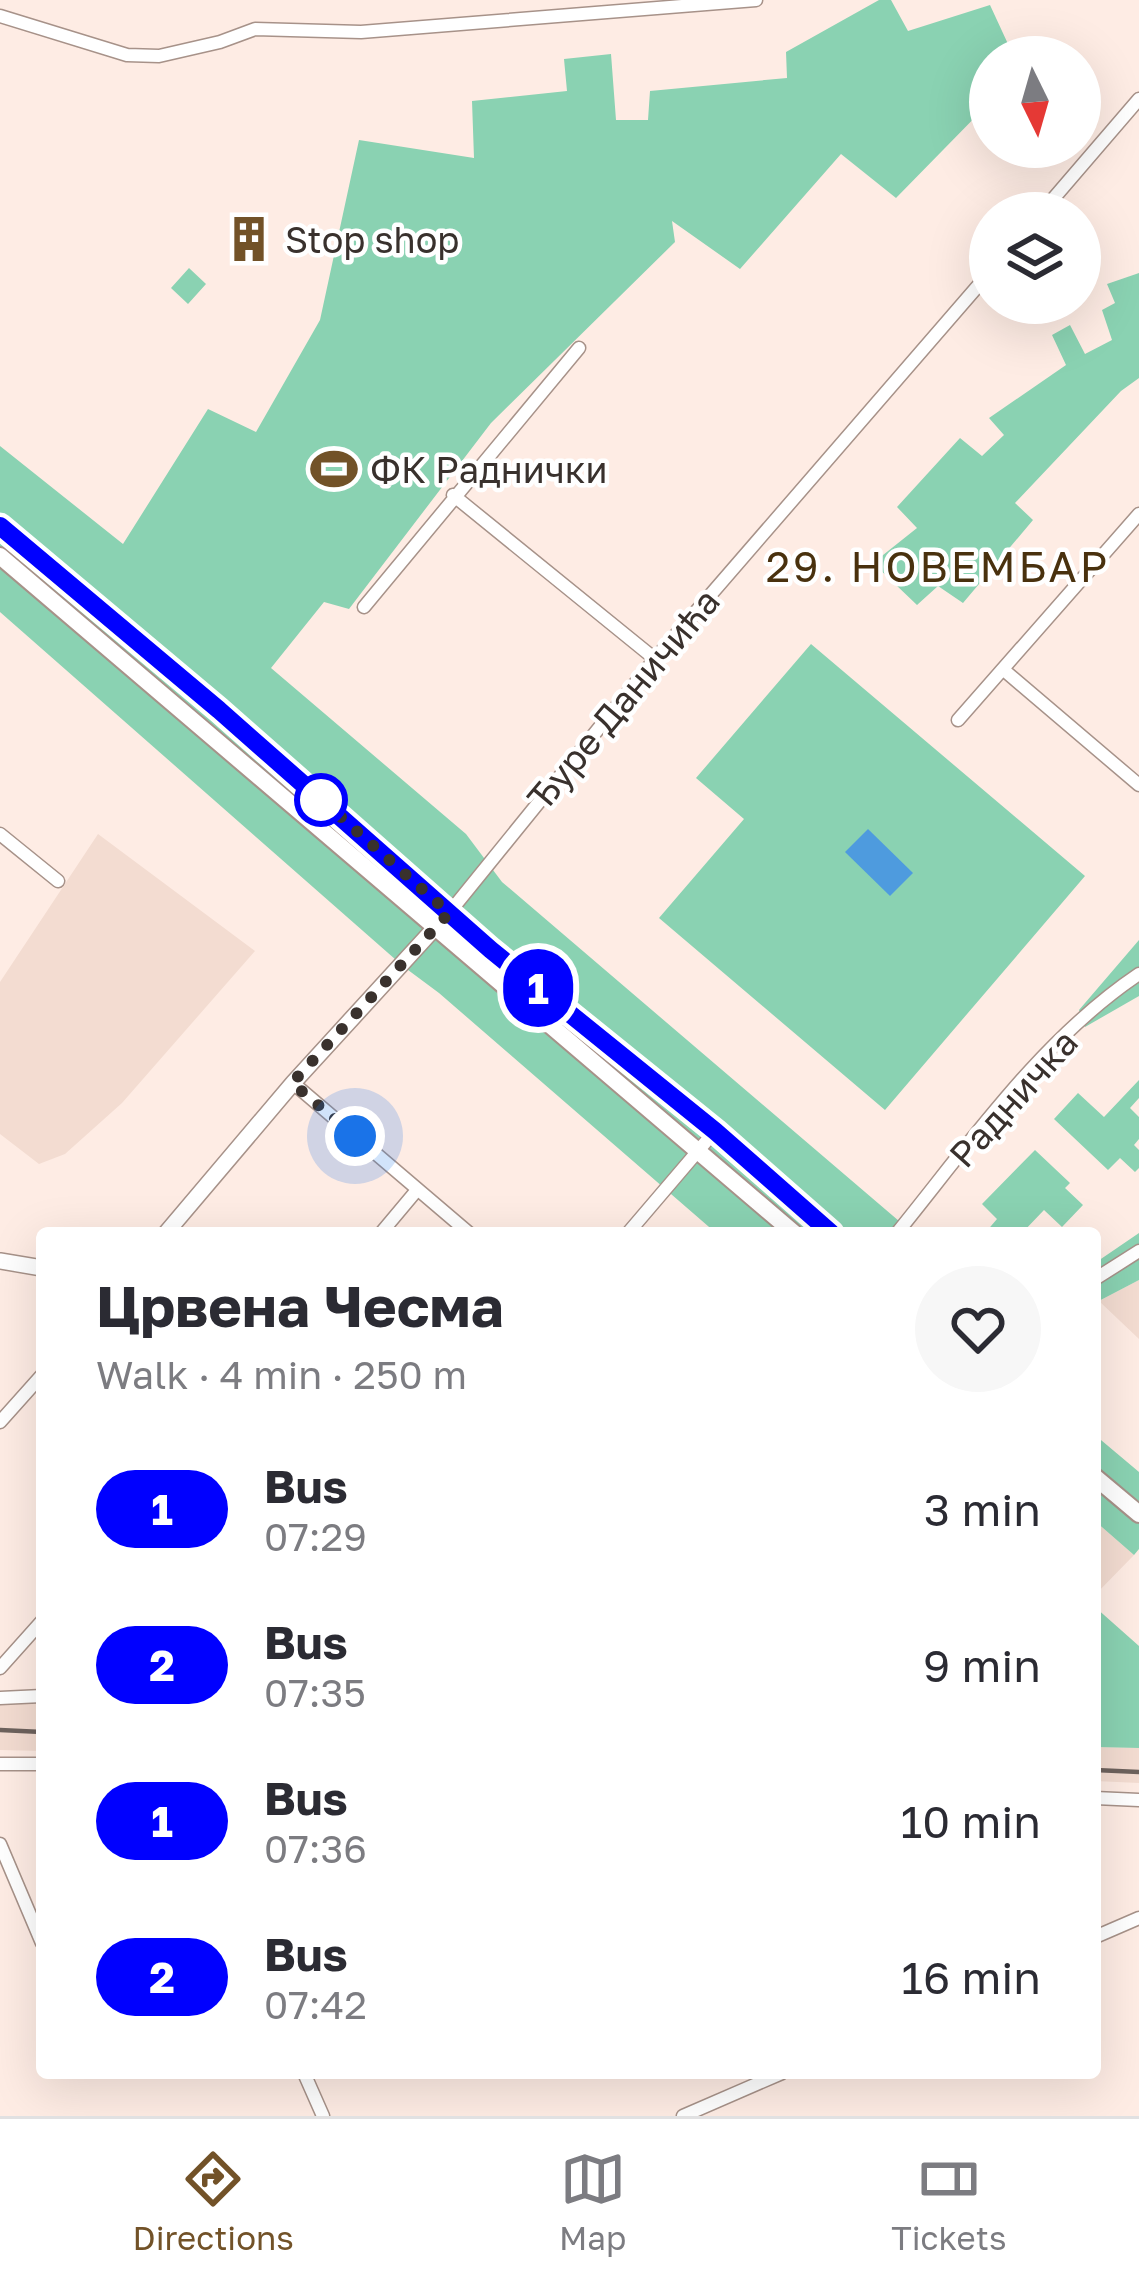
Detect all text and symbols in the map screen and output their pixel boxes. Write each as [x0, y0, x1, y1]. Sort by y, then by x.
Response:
north arrow [969, 36, 1101, 168]
map controls [969, 36, 1101, 324]
button: layers [969, 192, 1101, 324]
building icon: Stop shop [224, 214, 274, 264]
place label: Stop shop [285, 218, 459, 261]
sports icon: ФК Раднички [309, 444, 359, 494]
place label: ФК Раднички [370, 448, 607, 491]
district label: 29. НОВЕМБАР [766, 541, 1110, 591]
street label: Ђуре Даничића [518, 580, 728, 818]
unlabelled marker [296, 775, 346, 825]
line badge: 1 [499, 949, 577, 1027]
text: 1 [527, 963, 549, 1013]
street label: Радничка [940, 1020, 1086, 1176]
your location [325, 1106, 385, 1166]
button: heart [915, 1266, 1041, 1392]
text: Црвена Чесма [96, 1271, 504, 1340]
text: Walk · 4 min · 250 m [96, 1351, 467, 1398]
text: Bus [264, 1459, 348, 1513]
text: 3 min [924, 1482, 1041, 1536]
text: 1 [151, 1484, 173, 1534]
text: 07:29 [264, 1513, 367, 1560]
text: Bus [264, 1615, 348, 1669]
text: 9 min [923, 1638, 1041, 1692]
text: 2 [149, 1640, 175, 1690]
text: 07:35 [264, 1669, 366, 1716]
text: Bus [264, 1771, 348, 1825]
text: 10 min [900, 1794, 1041, 1848]
text: 1 [151, 1796, 173, 1846]
text: 07:36 [264, 1825, 367, 1872]
text: Bus [264, 1927, 348, 1981]
text: 16 min [901, 1950, 1041, 2004]
text: 2 [149, 1952, 175, 2002]
text: 07:42 [264, 1981, 367, 2028]
tab: Directions [133, 2146, 294, 2257]
tab: Map [559, 2146, 626, 2257]
tab: Tickets [891, 2146, 1006, 2257]

